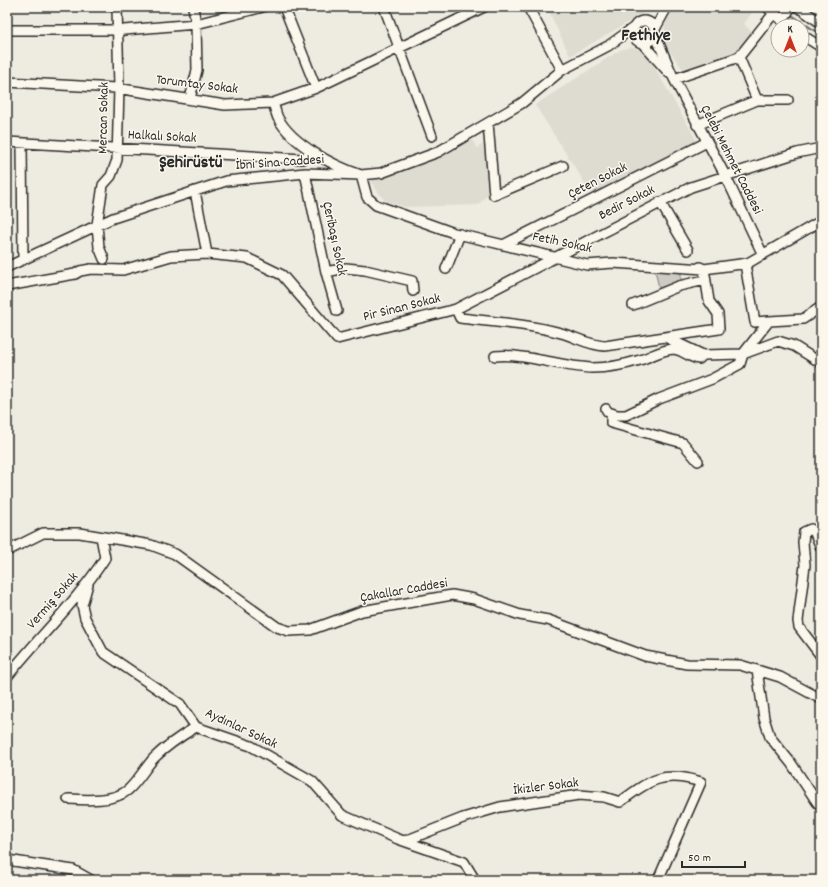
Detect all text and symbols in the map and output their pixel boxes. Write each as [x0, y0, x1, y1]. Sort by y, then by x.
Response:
north arrow [770, 18, 810, 58]
text: K [787, 22, 793, 38]
district label: Fethiye [621, 24, 671, 49]
street label: Torumtay Sokak [155, 70, 239, 100]
street label: Mercan Sokak [93, 82, 115, 154]
street label: Çelebi Mehmet Caddesi [695, 102, 767, 218]
street label: Halkalı Sokak [127, 125, 197, 149]
street label: İbni Sina Caddesi [235, 150, 325, 176]
district label: Şehirüstü [159, 151, 223, 176]
street label: Çeten Sokak [565, 157, 631, 204]
street label: Bedir Sokak [595, 180, 659, 226]
street label: Çeribaşı Sokak [316, 200, 352, 278]
street label: Fetih Sokak [530, 227, 594, 259]
street label: Pir Sinan Sokak [361, 289, 443, 327]
street label: Vermiş Sokak [22, 568, 84, 634]
street label: Çakallar Caddesi [359, 573, 450, 609]
street label: Aydınlar Sokak [202, 704, 281, 755]
street label: İkizler Sokak [512, 773, 580, 801]
scale bar [682, 843, 745, 869]
text: 50 m [688, 850, 711, 867]

